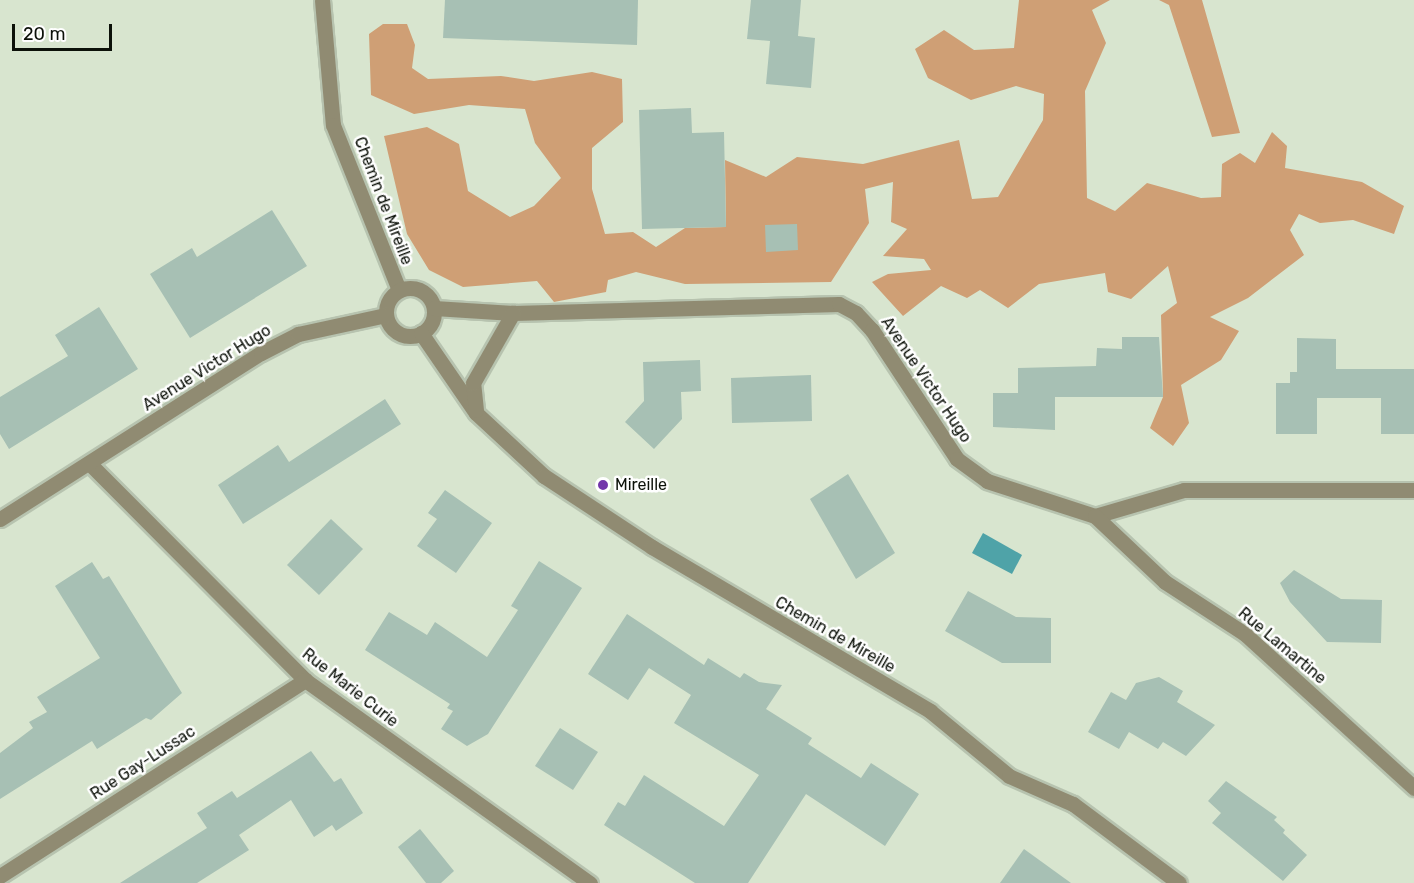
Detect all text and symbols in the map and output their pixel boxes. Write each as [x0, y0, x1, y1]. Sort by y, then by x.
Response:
scale bar [15, 12, 116, 50]
text: 20 m [23, 23, 65, 45]
street label: Chemin de Mireille [350, 134, 416, 268]
street label: Avenue Victor Hugo [877, 313, 975, 447]
street label: Avenue Victor Hugo [139, 321, 275, 415]
place label: Mireille [615, 475, 667, 495]
marker: Mireille [596, 478, 610, 492]
street label: Chemin de Mireille [772, 593, 898, 677]
street label: Rue Lamartine [1234, 604, 1330, 688]
street label: Rue Marie Curie [298, 645, 402, 731]
street label: Rue Gay-Lussac [87, 722, 199, 804]

